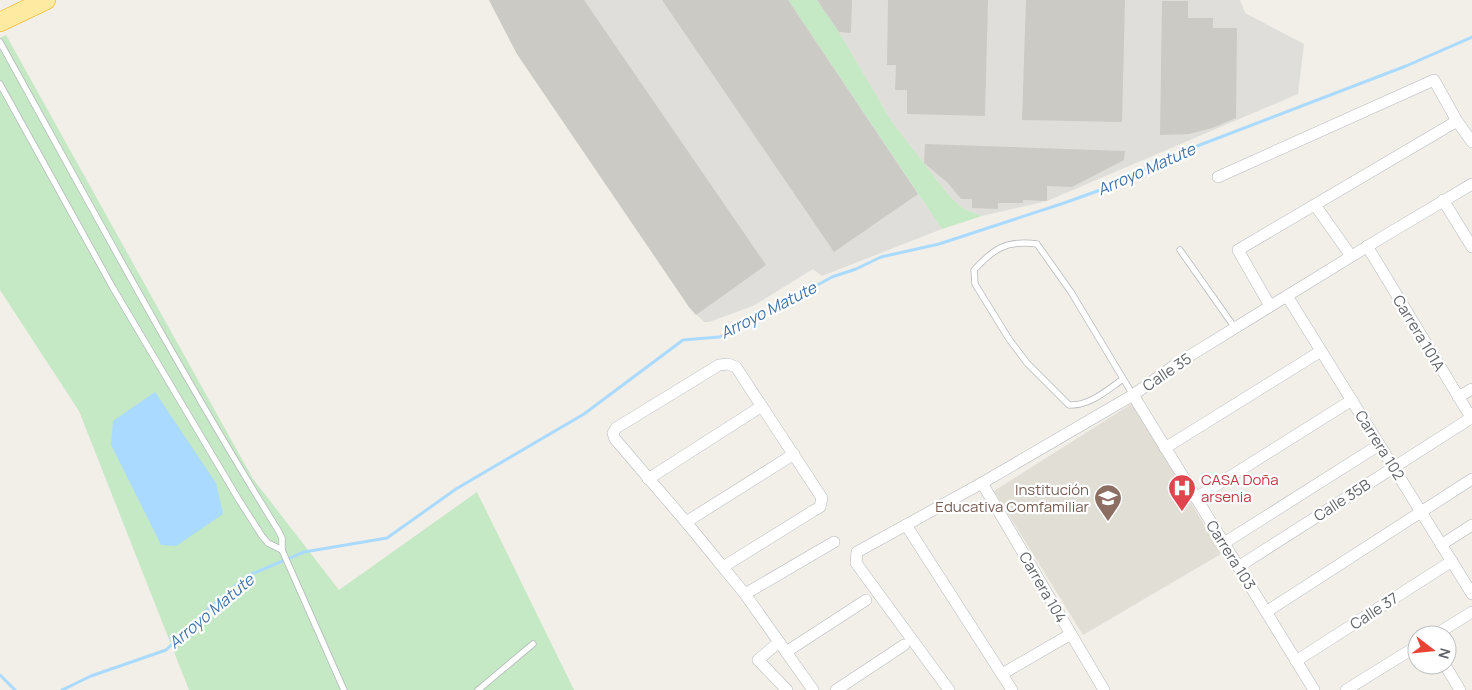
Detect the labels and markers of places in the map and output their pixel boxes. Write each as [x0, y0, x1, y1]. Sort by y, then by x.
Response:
place label: CASA Doña arsenia [1201, 469, 1279, 507]
hospital icon: CASA Doña arsenia [1167, 473, 1197, 512]
place label: Institución Educativa Comfamiliar [935, 479, 1090, 517]
school or university icon: Institución Educativa Comfamiliar [1093, 483, 1123, 522]

